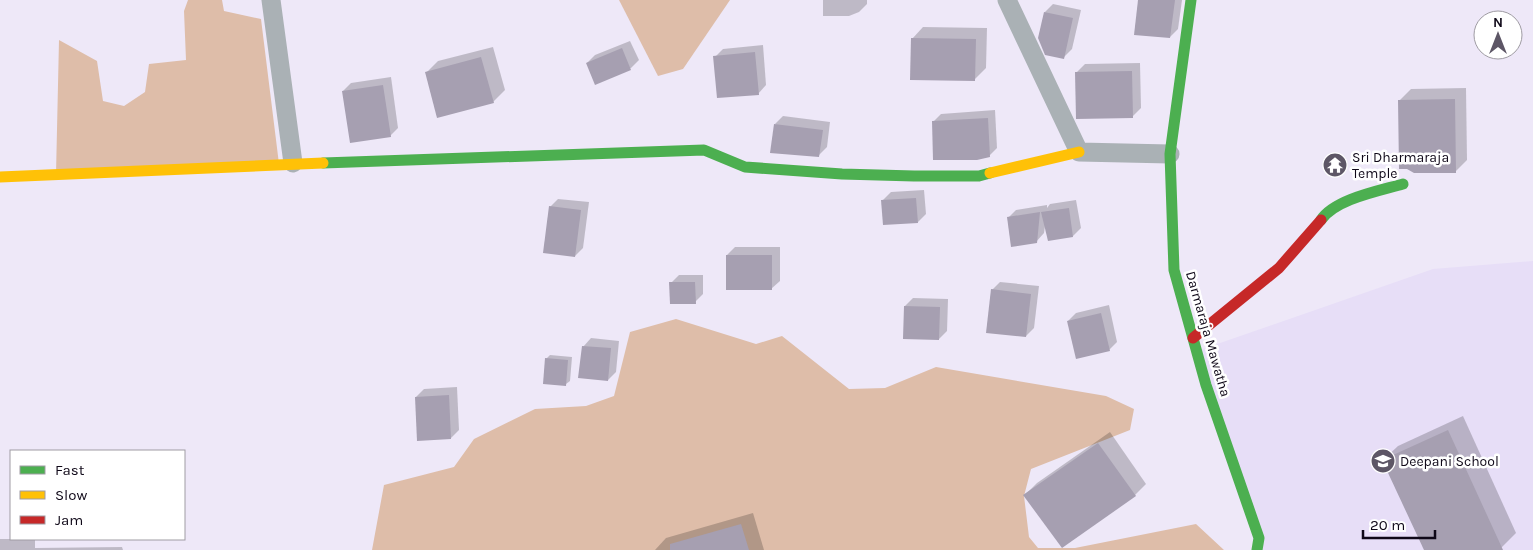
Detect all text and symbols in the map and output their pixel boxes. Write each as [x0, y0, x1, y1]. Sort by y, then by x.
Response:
north arrow [1473, 10, 1523, 60]
text: N [1493, 14, 1503, 31]
place label: Sri Dharmaraja Temple [1352, 149, 1449, 182]
temple icon: Sri Dharmaraja Temple [1322, 152, 1348, 178]
street label: Darmaraja Mawatha [1182, 269, 1234, 399]
school or university icon: Deepani School [1370, 448, 1396, 474]
legend [10, 450, 185, 540]
place label: Deepani School [1400, 453, 1499, 470]
text: Fast [55, 461, 85, 479]
text: Slow [55, 486, 87, 504]
scale bar [1363, 508, 1436, 540]
text: Jam [55, 511, 83, 529]
text: 20 m [1370, 516, 1405, 534]

